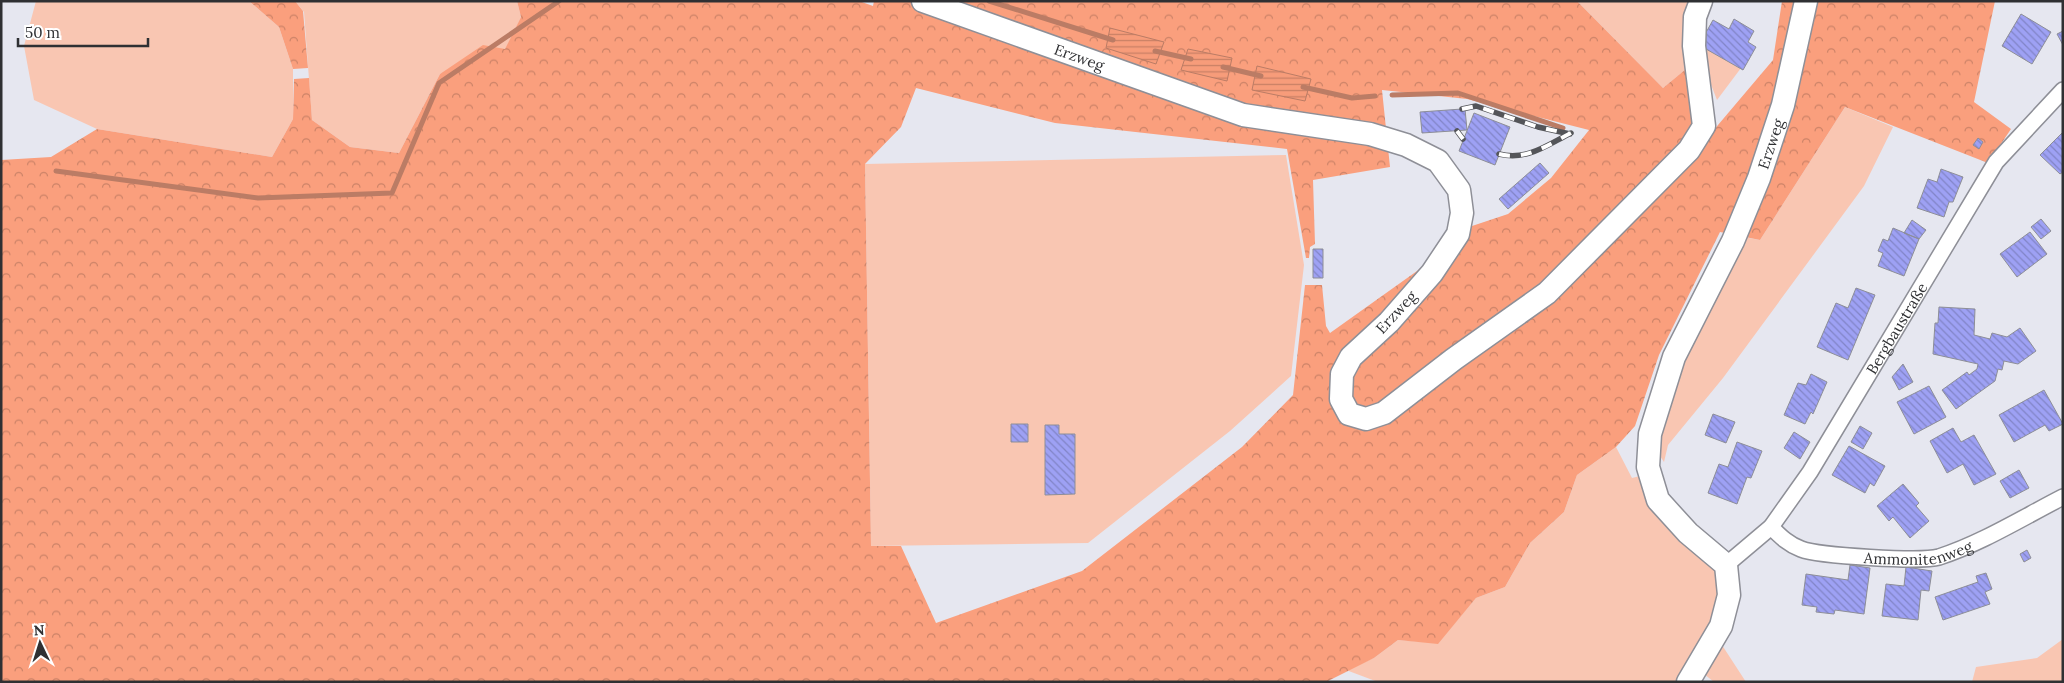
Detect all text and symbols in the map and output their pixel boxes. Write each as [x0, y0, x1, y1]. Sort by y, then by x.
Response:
scale bar [18, 15, 148, 47]
text: 50 m [25, 23, 60, 42]
street label: Erzweg [1052, 39, 1108, 75]
street label: Erzweg [1753, 116, 1788, 171]
street label: Bergbaustraße [1862, 279, 1931, 377]
street label: Erzweg [1371, 286, 1421, 337]
street label: Ammonitenweg [1862, 536, 1976, 568]
north arrow [15, 618, 65, 668]
text: N [33, 621, 45, 639]

